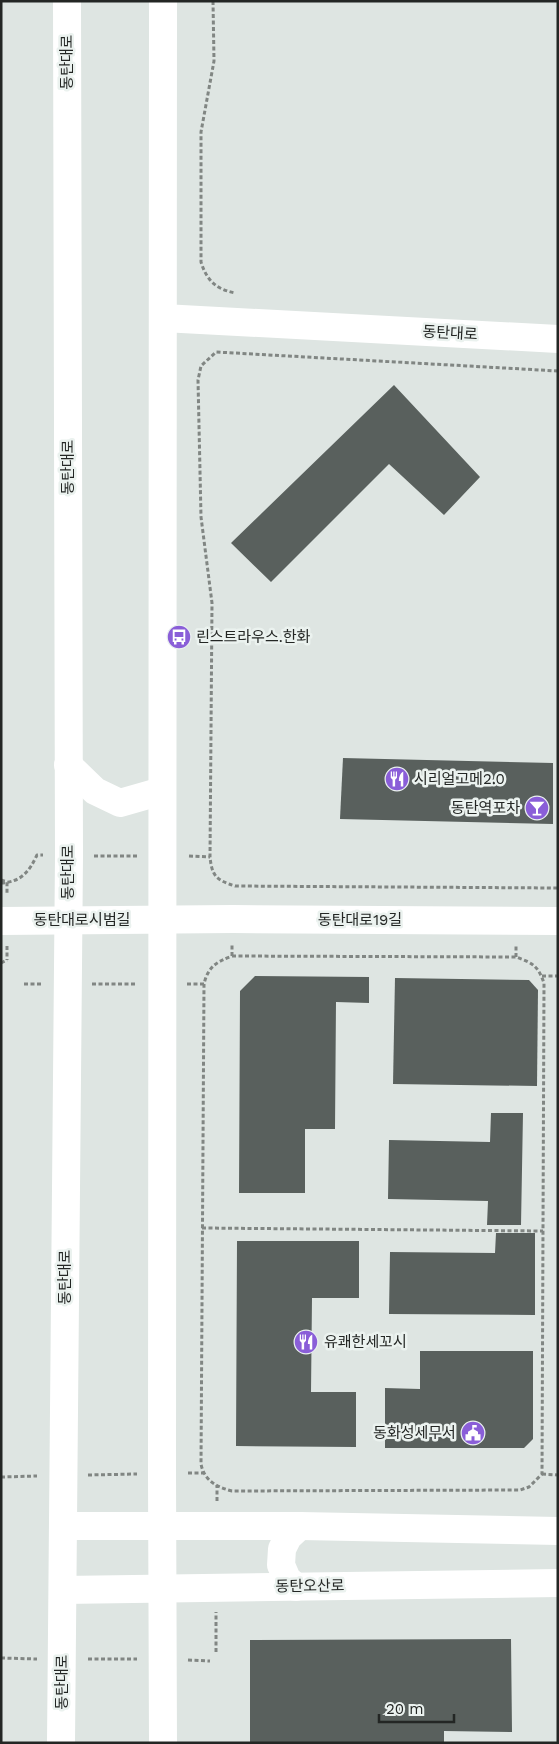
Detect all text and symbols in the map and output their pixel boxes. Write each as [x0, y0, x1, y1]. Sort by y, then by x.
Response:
street label: 동탄대로 [58, 34, 76, 90]
street label: 동탄대로 [422, 323, 478, 343]
street label: 동탄대로 [59, 439, 77, 495]
bus stop icon: 린스트라우스.한화 [166, 624, 192, 650]
place label: 린스트라우스.한화 [196, 628, 311, 646]
restaurant icon: 시리얼고메2.0 [384, 766, 410, 792]
place label: 시리얼고메2.0 [414, 770, 505, 788]
bar icon: 동탄역포차 [524, 795, 550, 821]
place label: 동탄역포차 [451, 799, 520, 817]
street label: 동탄대로 [59, 844, 77, 900]
street label: 동탄대로시범길 [34, 911, 130, 929]
street label: 동탄대로19길 [318, 911, 402, 929]
street label: 동탄대로 [56, 1249, 74, 1305]
restaurant icon: 유쾌한세꼬시 [293, 1329, 319, 1355]
place label: 유쾌한세꼬시 [324, 1333, 407, 1351]
public building icon: 동화성세무서 [460, 1420, 486, 1446]
place label: 동화성세무서 [373, 1424, 456, 1442]
street label: 동탄오산로 [275, 1576, 345, 1596]
street label: 동탄대로 [53, 1654, 71, 1710]
scale bar [379, 1692, 454, 1724]
text: 20 m [386, 1700, 424, 1718]

